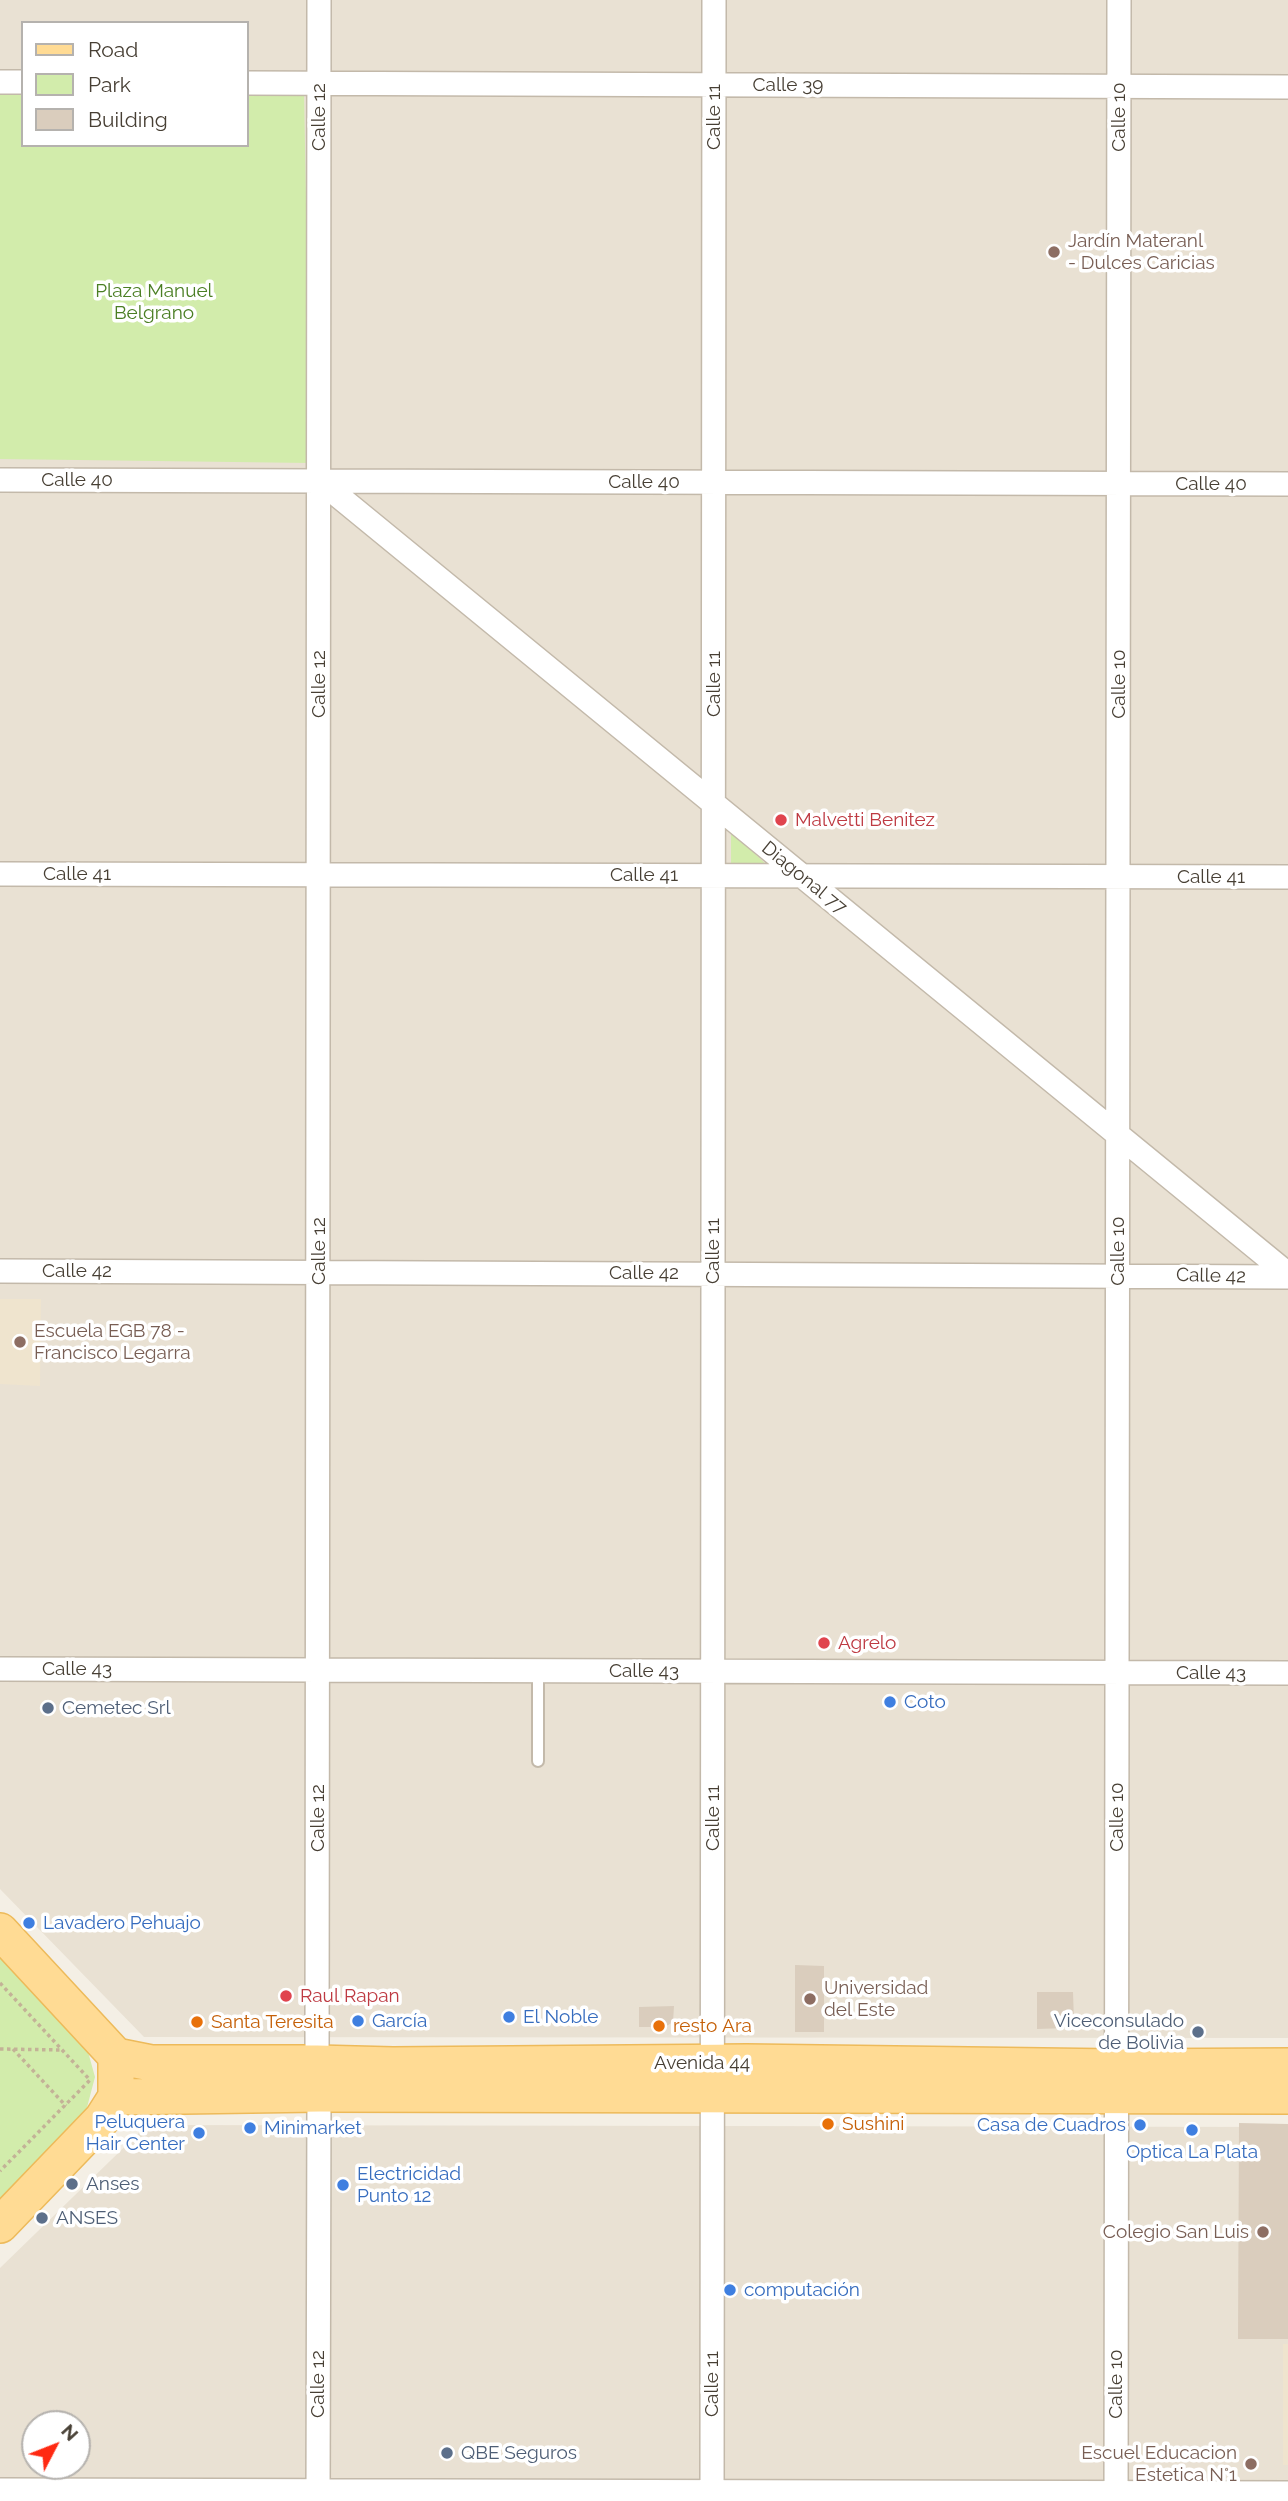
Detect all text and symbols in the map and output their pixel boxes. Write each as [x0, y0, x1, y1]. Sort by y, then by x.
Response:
legend [21, 21, 248, 147]
text: Road [88, 37, 138, 62]
text: Park [88, 72, 131, 97]
street label: Calle 39 [752, 74, 824, 96]
street label: Calle 10 [1108, 82, 1130, 152]
street label: Calle 12 [308, 83, 330, 151]
street label: Calle 11 [703, 84, 725, 150]
text: Building [88, 107, 168, 132]
place label: Jardín Materanl - Dulces Caricias [1068, 230, 1215, 274]
marker: Jardín Materanl - Dulces Caricias [1046, 244, 1062, 260]
park label: Plaza Manuel Belgrano [95, 280, 213, 324]
street label: Calle 40 [41, 469, 113, 491]
street label: Calle 40 [608, 471, 680, 493]
street label: Calle 40 [1175, 473, 1247, 495]
street label: Calle 10 [1108, 649, 1130, 719]
street label: Calle 12 [308, 650, 330, 718]
street label: Calle 11 [703, 651, 725, 717]
place label: Malvetti Benitez [795, 809, 935, 831]
marker: Malvetti Benitez [773, 812, 789, 828]
street label: Diagonal 77 [757, 837, 851, 919]
street label: Calle 41 [43, 863, 111, 885]
street label: Calle 41 [610, 864, 678, 886]
street label: Calle 41 [1177, 866, 1245, 888]
street label: Calle 10 [1107, 1216, 1129, 1286]
street label: Calle 12 [308, 1217, 330, 1285]
street label: Calle 11 [702, 1218, 724, 1284]
street label: Calle 42 [42, 1260, 112, 1282]
street label: Calle 42 [609, 1262, 679, 1284]
street label: Calle 42 [1176, 1264, 1246, 1288]
place label: Escuela EGB 78 - Francisco Legarra [34, 1320, 191, 1364]
marker: Escuela EGB 78 - Francisco Legarra [12, 1334, 28, 1350]
place label: Agrelo [838, 1632, 896, 1654]
marker: Agrelo [816, 1635, 832, 1651]
street label: Calle 43 [42, 1658, 112, 1680]
street label: Calle 43 [609, 1660, 679, 1682]
street label: Calle 43 [1176, 1662, 1246, 1684]
place label: Coto [904, 1691, 946, 1713]
marker: Coto [882, 1694, 898, 1710]
place label: Cemetec Srl [62, 1697, 171, 1719]
marker: Cemetec Srl [40, 1700, 56, 1716]
street label: Calle 10 [1106, 1782, 1128, 1852]
street label: Calle 12 [307, 1784, 329, 1852]
street label: Calle 11 [702, 1785, 724, 1851]
place label: Lavadero Pehuajo [43, 1912, 201, 1934]
marker: Lavadero Pehuajo [21, 1915, 37, 1931]
place label: Universidad del Este [824, 1977, 928, 2021]
place label: Raul Rapan [300, 1985, 400, 2007]
marker: Raul Rapan [278, 1988, 294, 2004]
marker: Universidad del Este [802, 1991, 818, 2007]
place label: El Noble [523, 2006, 598, 2028]
marker: El Noble [501, 2009, 517, 2025]
place label: García [372, 2010, 427, 2032]
place label: Viceconsulado de Bolivia [1054, 2010, 1184, 2054]
place label: Santa Teresita [211, 2011, 334, 2033]
marker: García [350, 2013, 366, 2029]
marker: Santa Teresita [189, 2014, 205, 2030]
place label: resto Ara [673, 2015, 752, 2037]
marker: resto Ara [651, 2018, 667, 2034]
marker: Viceconsulado de Bolivia [1190, 2024, 1206, 2040]
street label: Avenida 44 [654, 2052, 750, 2074]
place label: Peluquera Hair Center [86, 2111, 185, 2155]
place label: Sushini [842, 2113, 904, 2135]
place label: Casa de Cuadros [977, 2114, 1126, 2136]
marker: Sushini [820, 2116, 836, 2132]
place label: Minimarket [264, 2117, 361, 2139]
marker: Casa de Cuadros [1132, 2117, 1148, 2133]
marker: Minimarket [242, 2120, 258, 2136]
marker: Optica La Plata [1184, 2122, 1200, 2138]
marker: Peluquera Hair Center [191, 2125, 207, 2141]
place label: Optica La Plata [1126, 2141, 1258, 2163]
place label: Electricidad Punto 12 [357, 2163, 461, 2207]
place label: Anses [86, 2173, 139, 2195]
marker: Anses [64, 2176, 80, 2192]
marker: Electricidad Punto 12 [335, 2177, 351, 2193]
place label: ANSES [56, 2207, 118, 2229]
marker: ANSES [34, 2210, 50, 2226]
place label: Colegio San Luis [1103, 2221, 1249, 2243]
marker: Colegio San Luis [1255, 2224, 1271, 2240]
place label: computación [744, 2279, 860, 2301]
marker: computación [722, 2282, 738, 2298]
street label: Calle 10 [1105, 2349, 1127, 2419]
street label: Calle 12 [307, 2350, 329, 2418]
street label: Calle 11 [701, 2351, 723, 2417]
north arrow [21, 2410, 91, 2480]
text: N [57, 2420, 83, 2445]
place label: QBE Seguros [461, 2442, 577, 2464]
place label: Escuel Educacion Estetica N°1 [1081, 2442, 1237, 2486]
marker: QBE Seguros [439, 2445, 455, 2461]
marker: Escuel Educacion Estetica N°1 [1243, 2456, 1259, 2472]

